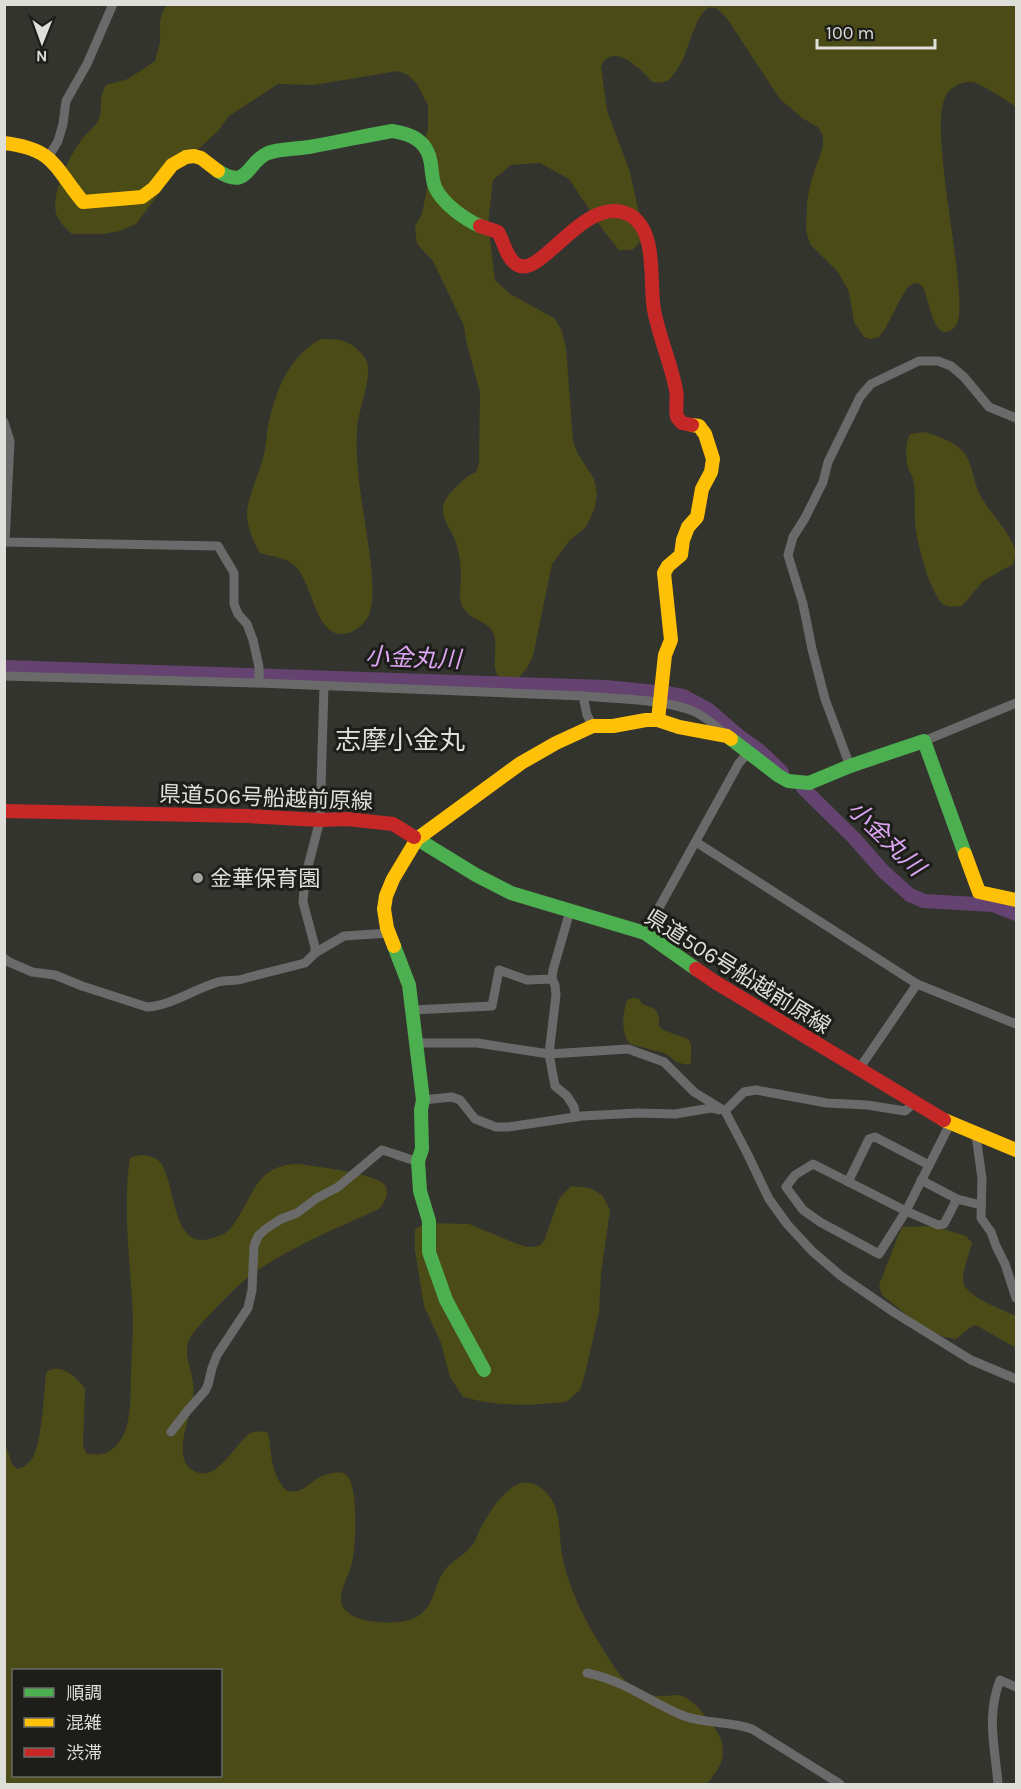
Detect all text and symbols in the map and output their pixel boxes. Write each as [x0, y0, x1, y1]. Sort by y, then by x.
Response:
north arrow [12, 12, 72, 72]
scale bar [817, 12, 936, 50]
text: 100 m [826, 22, 874, 44]
text: N [36, 47, 48, 66]
water label: 小金丸川 [365, 642, 464, 674]
district label: 志摩小金丸 [335, 725, 465, 756]
street label: 県道506号船越前原線 [159, 781, 373, 815]
water label: 小金丸川 [842, 795, 932, 883]
place label: 金華保育園 [210, 866, 320, 892]
marker: 金華保育園 [191, 871, 205, 885]
street label: 県道506号船越前原線 [640, 904, 835, 1040]
legend [12, 1669, 222, 1777]
text: 順調 [66, 1682, 102, 1704]
text: 混雑 [66, 1712, 102, 1734]
text: 渋滞 [66, 1742, 102, 1764]

